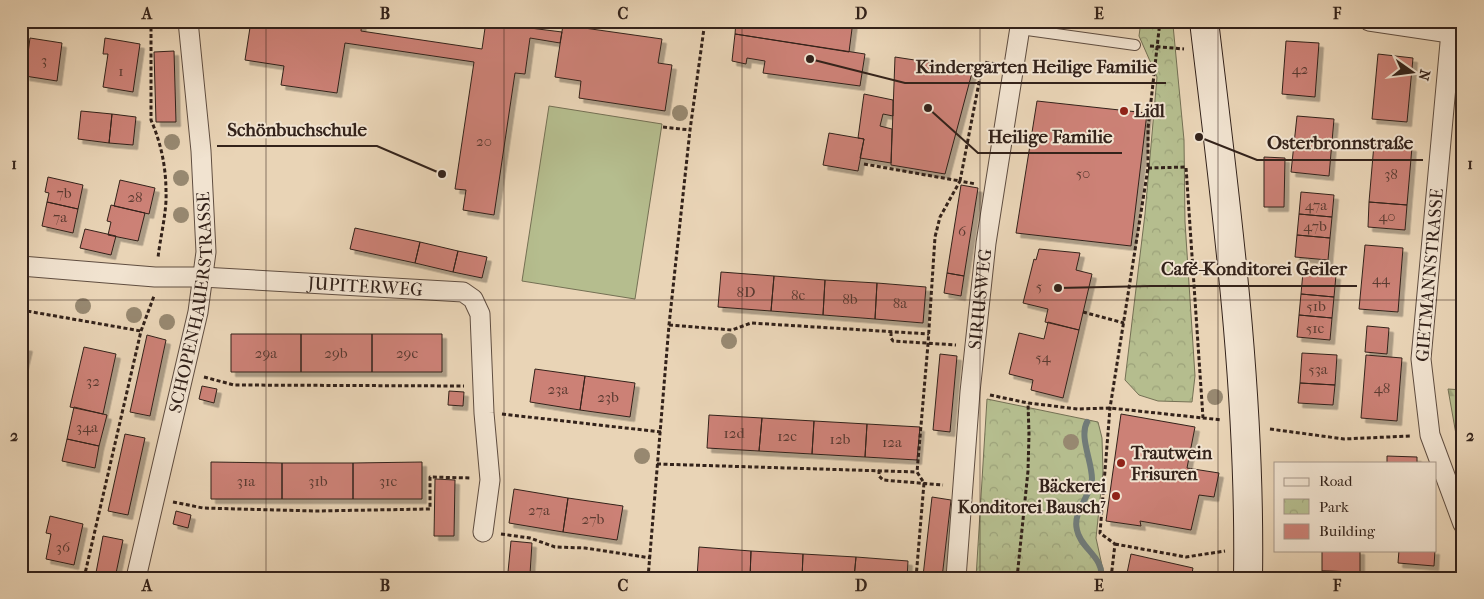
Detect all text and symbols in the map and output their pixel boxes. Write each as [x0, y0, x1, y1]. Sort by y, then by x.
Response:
text: A [141, 4, 153, 23]
text: B [380, 4, 390, 23]
text: C [618, 4, 629, 23]
text: D [855, 4, 867, 23]
text: E [1094, 4, 1104, 23]
text: F [1332, 4, 1342, 23]
north arrow [1386, 48, 1436, 98]
callout: Kindergarten Heilige Familie [905, 49, 1166, 83]
house number: 3 [41, 51, 47, 69]
text: Kindergarten Heilige Familie [915, 56, 1157, 78]
house number: 42 [1292, 60, 1309, 78]
house number: 1 [118, 62, 124, 80]
text: N [1415, 68, 1434, 83]
place label: Lidl [1134, 101, 1166, 122]
marker: Lidl [1118, 105, 1130, 117]
callout: Schönbuchschule [217, 112, 377, 146]
text: Schönbuchschule [227, 119, 367, 141]
callout: Heilige Familie [978, 119, 1122, 153]
text: Heilige Familie [988, 126, 1113, 148]
callout: Osterbronnstraße [1257, 126, 1423, 160]
house number: 20 [476, 132, 492, 150]
text: Osterbronnstraße [1267, 132, 1414, 154]
text: 1 [11, 154, 17, 173]
text: 1 [1467, 154, 1473, 173]
house number: 50 [1076, 164, 1090, 182]
house number: 38 [1384, 165, 1398, 183]
house number: 7b [56, 184, 72, 202]
street label: GIETMANNSTRASSE [1412, 187, 1448, 363]
house number: 28 [127, 188, 143, 206]
street label: SCHOPENHAUERSTRASSE [164, 191, 217, 415]
house number: 47a [1305, 196, 1328, 214]
house number: 40 [1378, 207, 1396, 225]
house number: 7a [53, 208, 68, 226]
house number: 47b [1303, 217, 1327, 235]
house number: 6 [958, 222, 967, 240]
street label: SIRIUSWEG [964, 247, 996, 350]
callout: Café-Konditorei Geiler [1151, 252, 1357, 286]
text: Café-Konditorei Geiler [1161, 258, 1348, 280]
house number: 44 [1372, 270, 1391, 288]
street label: JUPITERWEG [305, 272, 424, 300]
house number: 5 [1036, 277, 1042, 295]
house number: 8D [737, 283, 755, 301]
house number: 8c [791, 286, 805, 304]
house number: 8b [842, 290, 858, 308]
house number: 8a [893, 294, 908, 312]
house number: 51b [1306, 297, 1326, 315]
house number: 51c [1306, 319, 1325, 337]
house number: 29a [255, 344, 278, 362]
house number: 29b [324, 344, 348, 362]
house number: 29c [396, 344, 418, 362]
house number: 54 [1035, 348, 1052, 366]
house number: 53a [1308, 360, 1329, 378]
house number: 32 [86, 372, 100, 390]
house number: 48 [1374, 379, 1390, 397]
house number: 23a [548, 380, 569, 398]
house number: 23b [597, 388, 619, 406]
house number: 34a [76, 418, 99, 436]
house number: 12d [723, 424, 745, 442]
text: 2 [10, 426, 18, 445]
text: 2 [1466, 426, 1474, 445]
house number: 12c [777, 427, 797, 445]
house number: 12b [830, 430, 851, 448]
house number: 12a [882, 433, 903, 451]
place label: Trautwein Frisuren [1130, 443, 1213, 485]
marker: Trautwein Frisuren [1115, 457, 1127, 469]
legend [1274, 462, 1436, 552]
house number: 31a [237, 472, 256, 490]
house number: 31b [308, 472, 328, 490]
house number: 31c [379, 472, 397, 490]
text: Road [1319, 472, 1353, 490]
place label: Bäckerei Konditorei Bausch⁷ [958, 476, 1107, 518]
marker: Bäckerei Konditorei Bausch⁷ [1110, 490, 1122, 502]
text: Park [1319, 498, 1349, 516]
house number: 27a [528, 501, 551, 519]
house number: 27b [582, 510, 605, 528]
text: Building [1319, 522, 1376, 540]
house number: 36 [56, 538, 71, 556]
text: A [141, 576, 153, 595]
text: B [380, 576, 390, 595]
text: C [618, 576, 629, 595]
text: D [855, 576, 867, 595]
text: E [1094, 576, 1104, 595]
text: F [1332, 576, 1342, 595]

